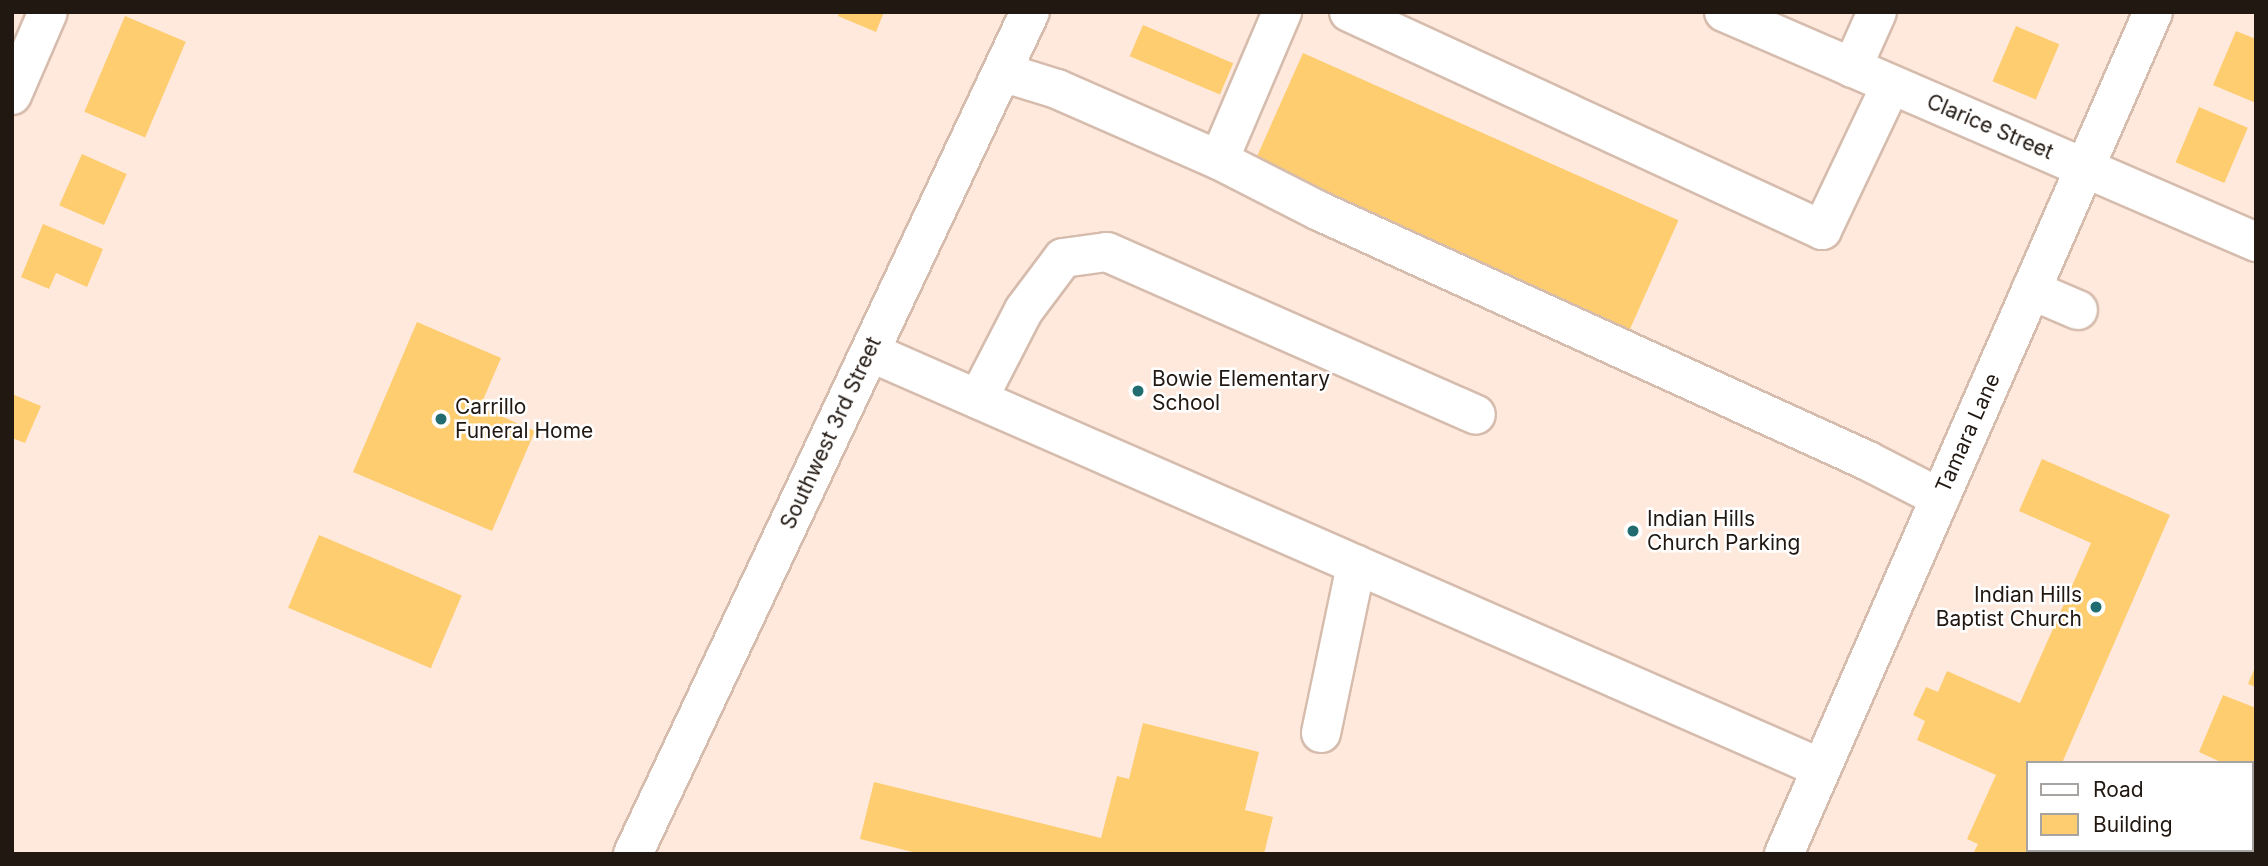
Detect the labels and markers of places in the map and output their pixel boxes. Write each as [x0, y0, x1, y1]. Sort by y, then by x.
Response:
place label: Bowie Elementary School [1152, 366, 1330, 416]
marker: Bowie Elementary School [1130, 383, 1146, 399]
place label: Carrillo Funeral Home [455, 394, 593, 444]
marker: Carrillo Funeral Home [433, 411, 449, 427]
place label: Indian Hills Church Parking [1647, 506, 1800, 556]
marker: Indian Hills Church Parking [1625, 523, 1641, 539]
place label: Indian Hills Baptist Church [1936, 582, 2082, 632]
marker: Indian Hills Baptist Church [2088, 599, 2104, 615]

